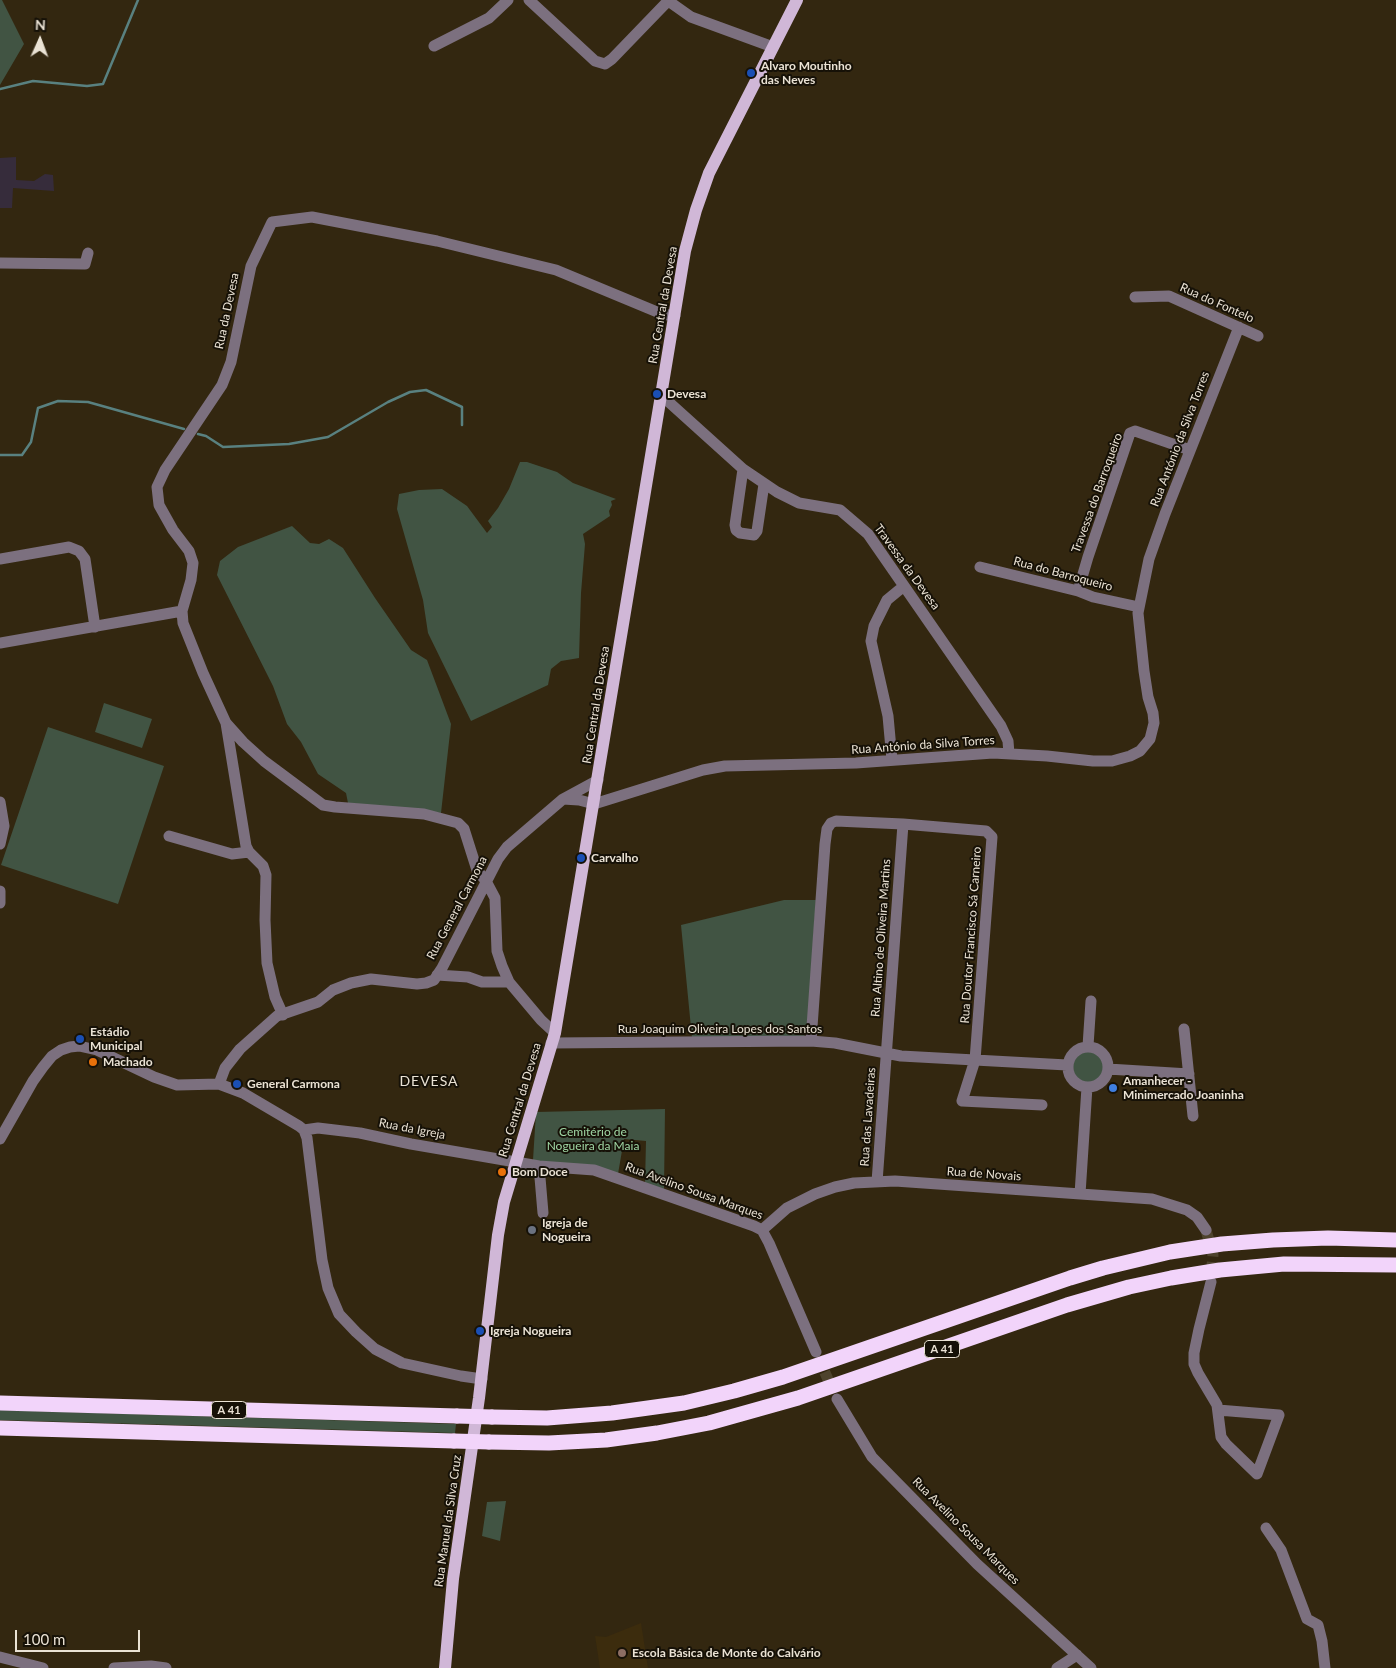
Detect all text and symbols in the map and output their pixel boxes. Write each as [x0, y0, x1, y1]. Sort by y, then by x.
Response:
north arrow [15, 15, 65, 65]
text: N [35, 16, 46, 33]
place label: Alvaro Moutinho das Neves [761, 59, 852, 87]
marker: Alvaro Moutinho das Neves [745, 67, 757, 79]
street label: Rua Central da Devesa [646, 245, 680, 365]
street label: Rua da Devesa [212, 272, 242, 350]
street label: Rua do Fontelo [1178, 280, 1256, 326]
street label: Rua António da Silva Torres [1148, 369, 1212, 509]
place label: Devesa [667, 387, 706, 401]
marker: Devesa [651, 388, 663, 400]
street label: Travessa do Barroqueiro [1069, 431, 1125, 555]
street label: Travessa da Devesa [871, 521, 943, 613]
street label: Rua do Barroqueiro [1012, 554, 1114, 594]
street label: Rua Central da Devesa [580, 645, 612, 765]
street label: Rua António da Silva Torres [851, 733, 995, 757]
street label: Rua Doutor Francisco Sá Carneiro [958, 846, 984, 1024]
place label: Carvalho [591, 851, 638, 865]
marker: Carvalho [575, 852, 587, 864]
street label: Rua General Carmona [424, 854, 490, 962]
street label: Rua Altino de Oliveira Martins [868, 859, 894, 1017]
street label: Rua Joaquim Oliveira Lopes dos Santos [618, 1022, 822, 1036]
place label: Estádio Municipal [90, 1025, 143, 1053]
marker: Estádio Municipal [74, 1033, 86, 1045]
street label: Rua Central da Devesa [496, 1041, 544, 1159]
place label: Machado [103, 1055, 153, 1069]
marker: Machado [87, 1056, 99, 1068]
street label: Rua das Lavadeiras [857, 1067, 879, 1167]
district label: DEVESA [399, 1073, 459, 1089]
place label: Amanhecer - Minimercado Joaninha [1123, 1074, 1244, 1102]
place label: General Carmona [247, 1077, 340, 1091]
marker: General Carmona [231, 1078, 243, 1090]
marker: Amanhecer - Minimercado Joaninha [1107, 1082, 1119, 1094]
street label: Rua da Igreja [378, 1115, 446, 1143]
park label: Cemitério de Nogueira da Maia [547, 1125, 639, 1153]
street label: Rua Avelino Sousa Marques [623, 1159, 765, 1223]
street label: Rua de Novais [946, 1164, 1022, 1184]
place label: Bom Doce [512, 1165, 568, 1179]
marker: Bom Doce [496, 1166, 508, 1178]
place label: Igreja de Nogueira [542, 1216, 591, 1244]
marker: Igreja de Nogueira [526, 1224, 538, 1236]
place label: Igreja Nogueira [490, 1324, 571, 1338]
marker: Igreja Nogueira [474, 1325, 486, 1337]
road number: A 41 [924, 1340, 960, 1358]
road number: A 41 [212, 1402, 246, 1418]
street label: Rua Manuel da Silva Cruz [432, 1454, 464, 1588]
street label: Rua Avelino Sousa Marques [909, 1474, 1023, 1588]
scale bar [18, 1620, 142, 1652]
text: 100 m [23, 1630, 65, 1648]
place label: Escola Básica de Monte do Calvário [632, 1646, 821, 1660]
marker: Escola Básica de Monte do Calvário [616, 1647, 628, 1659]

